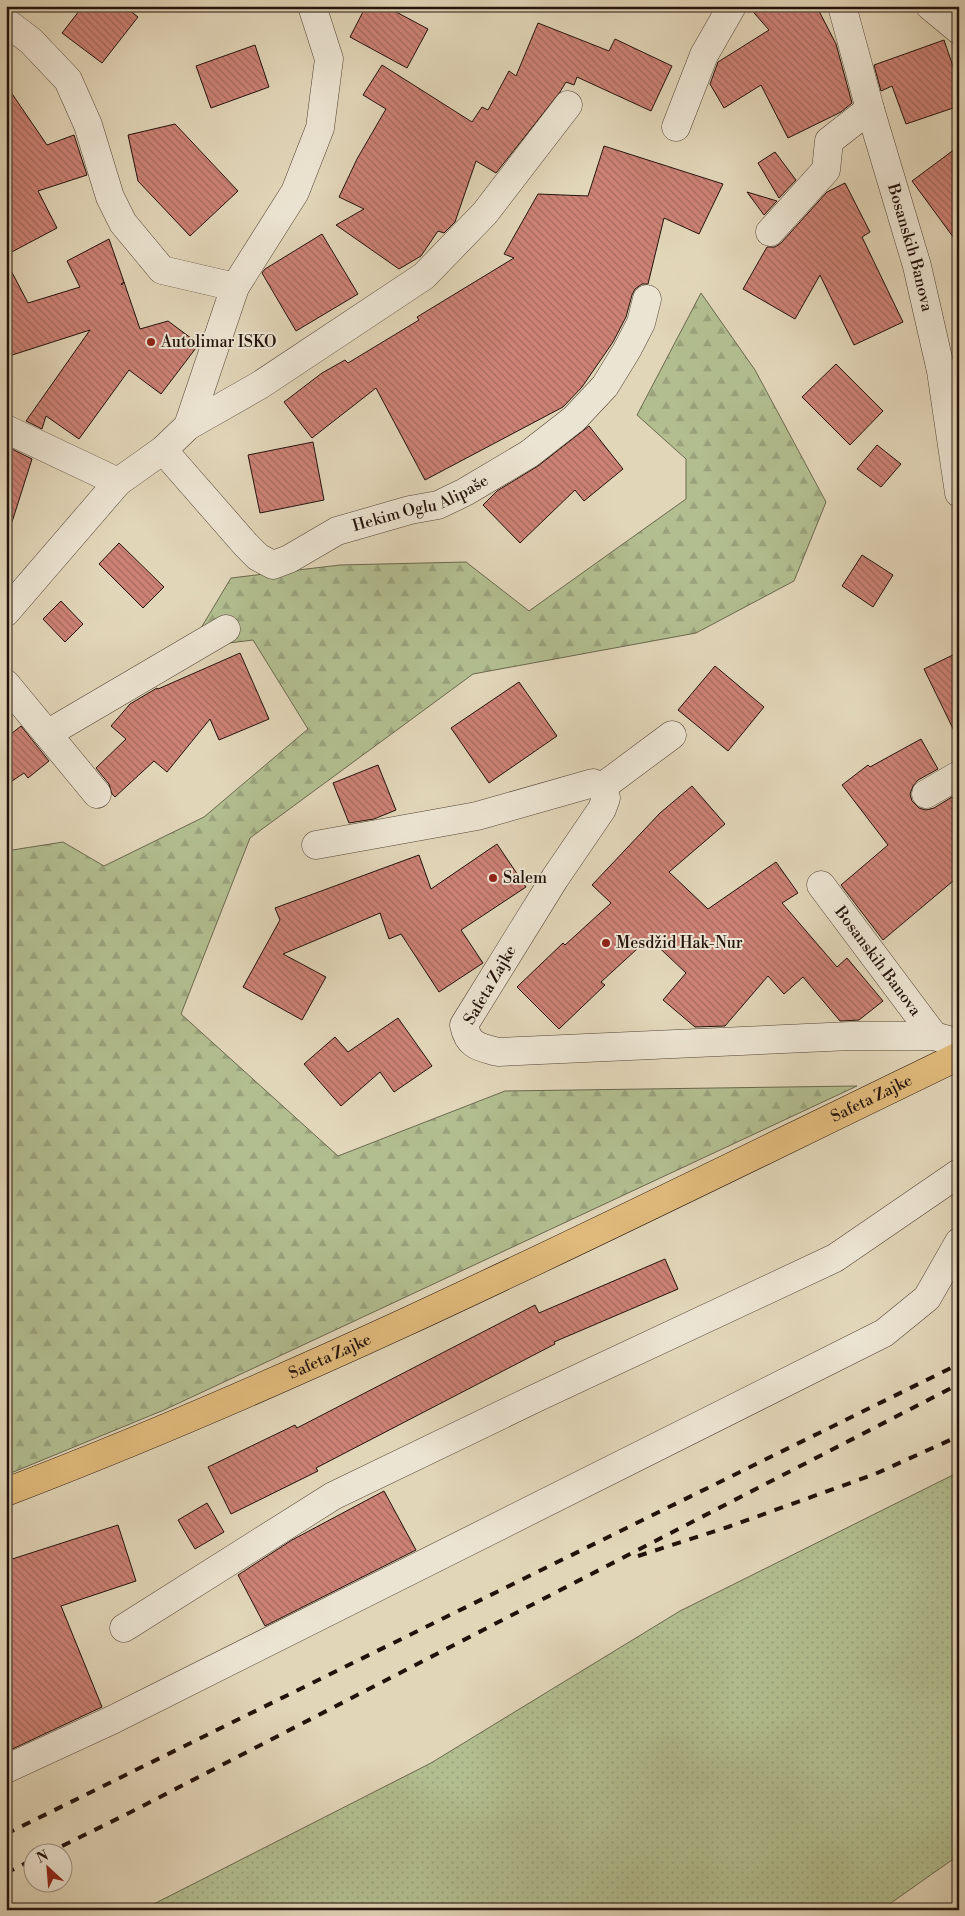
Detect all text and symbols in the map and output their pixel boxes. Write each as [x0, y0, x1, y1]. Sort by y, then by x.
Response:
street label: Bosanskih Banova [883, 180, 937, 314]
place label: Autolimar ISKO [160, 332, 277, 352]
marker: Autolimar ISKO [145, 336, 157, 348]
street label: Hekim Oglu Alipaše [350, 470, 492, 536]
place label: Salem [503, 868, 547, 888]
marker: Salem [487, 872, 499, 884]
street label: Bosanskih Banova [830, 901, 926, 1021]
place label: Mesdžid Hak-Nur [616, 933, 743, 953]
marker: Mesdžid Hak-Nur [600, 937, 612, 949]
street label: Safeta Zajke [459, 942, 521, 1028]
street label: Safeta Zajke [827, 1070, 915, 1127]
street label: Safeta Zajke [285, 1329, 374, 1384]
north arrow [22, 1844, 72, 1894]
text: N [34, 1847, 52, 1868]

